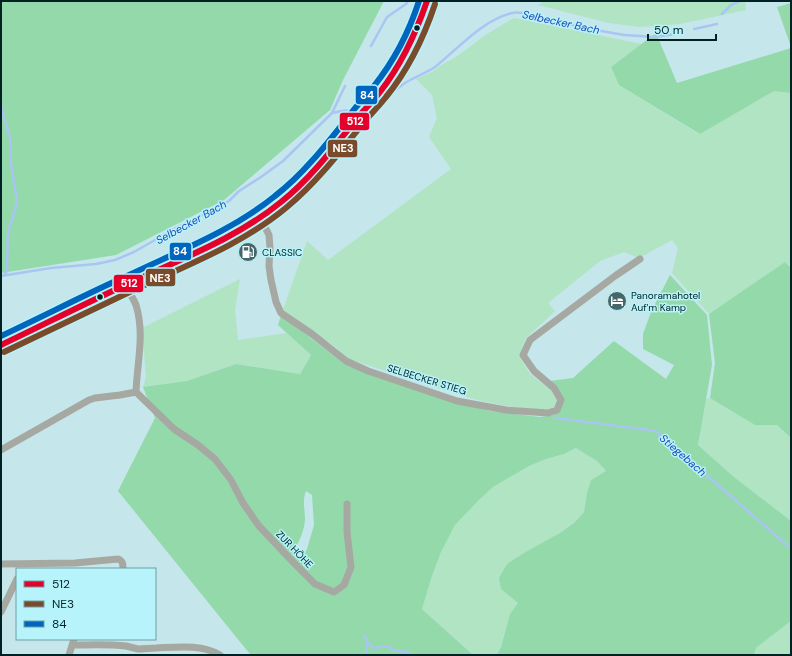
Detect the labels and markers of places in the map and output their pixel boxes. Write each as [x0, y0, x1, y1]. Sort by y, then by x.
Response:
unlabelled marker [412, 23, 422, 33]
fuel station icon: CLASSIC [237, 241, 259, 263]
place label: CLASSIC [262, 246, 302, 259]
place label: Panoramahotel Auf'm Kamp [631, 289, 700, 314]
hotel icon: Panoramahotel Auf'm Kamp [606, 290, 628, 312]
unlabelled marker [95, 292, 105, 302]

